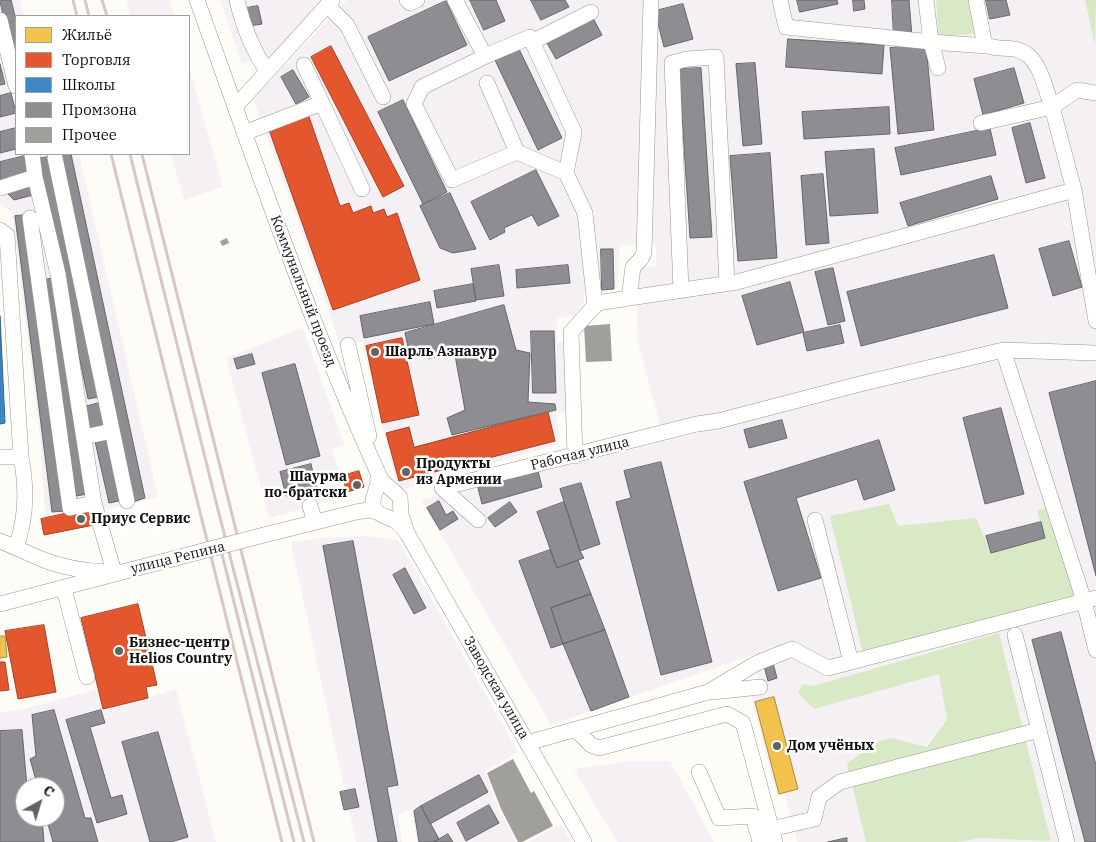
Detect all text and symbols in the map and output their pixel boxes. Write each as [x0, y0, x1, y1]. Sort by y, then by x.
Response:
legend [15, 15, 190, 155]
text: Жильё [62, 25, 112, 44]
text: Торговля [62, 50, 131, 69]
text: Школы [62, 75, 115, 94]
text: Промзона [62, 100, 137, 119]
text: Прочее [62, 125, 117, 144]
street label: Коммунальный проезд [266, 213, 340, 369]
place label: Шарль Азнавур [385, 344, 497, 360]
marker: Шарль Азнавур [369, 346, 381, 358]
street label: Рабочая улица [529, 434, 631, 474]
place label: Продукты из Армении [416, 456, 502, 488]
marker: Продукты из Армении [400, 466, 412, 478]
place label: Шаурма по-братски [264, 469, 347, 502]
marker: Шаурма по-братски [351, 479, 363, 491]
place label: Приус Сервис [91, 511, 191, 527]
marker: Приус Сервис [75, 513, 87, 525]
street label: улица Репина [129, 538, 227, 578]
street label: Заводская улица [460, 634, 532, 742]
place label: Бизнес-центр Helios Country [129, 635, 232, 668]
marker: Бизнес-центр Helios Country [113, 645, 125, 657]
place label: Дом учёных [787, 738, 874, 754]
marker: Дом учёных [771, 740, 783, 752]
north arrow [15, 777, 65, 827]
text: С [40, 781, 58, 801]

